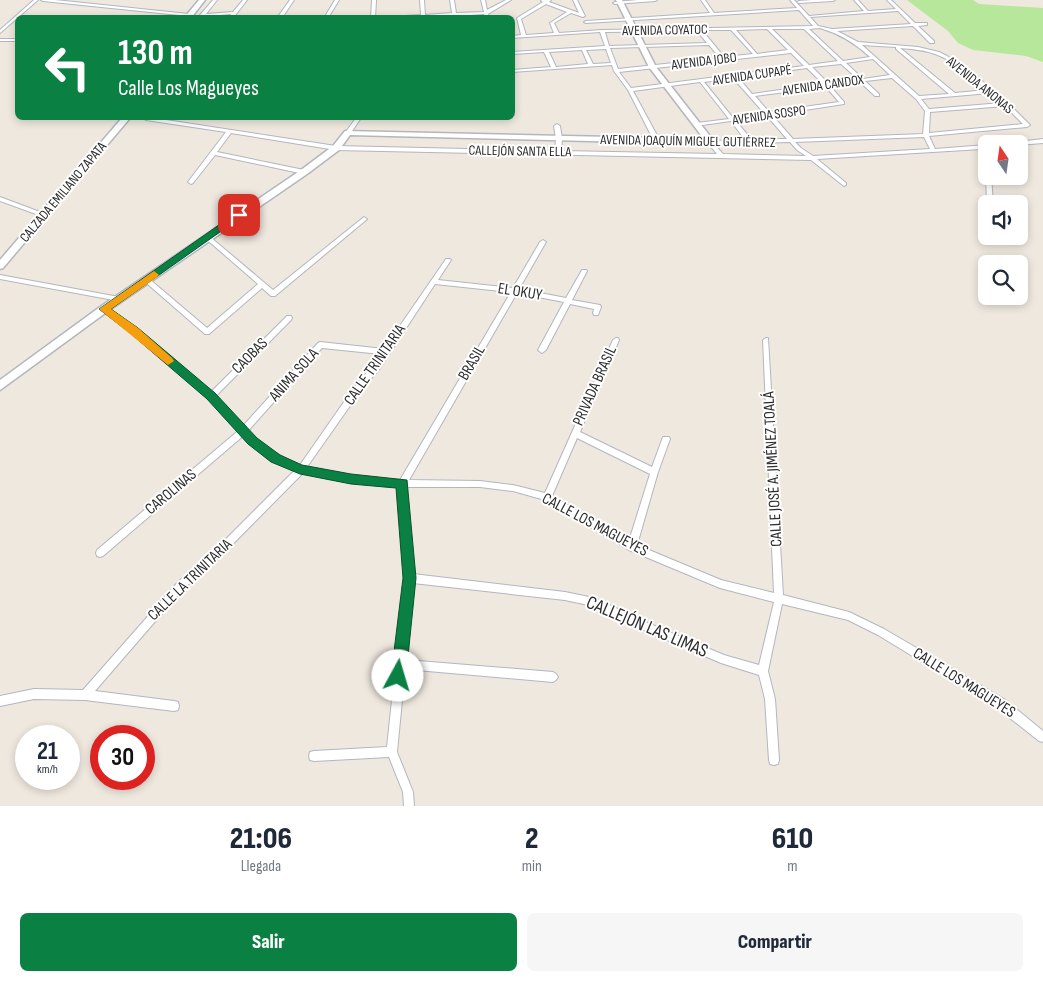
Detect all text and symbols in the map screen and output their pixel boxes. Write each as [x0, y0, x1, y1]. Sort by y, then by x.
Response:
street label: AVENIDA COYATOC [621, 21, 708, 39]
text: 130 m [118, 32, 193, 75]
icon: left [35, 35, 100, 100]
street label: AVENIDA JOBO [669, 49, 738, 74]
street label: AVENIDA ANONAS [942, 52, 1017, 117]
street label: AVENIDA CUPAPÉ [710, 61, 793, 89]
street label: AVENIDA CANDOX [780, 71, 865, 99]
text: Calle Los Magueyes [118, 75, 259, 102]
street label: AVENIDA SOSPO [730, 101, 807, 129]
street label: AVENIDA JOAQUÍN MIGUEL GUTIÉRREZ [599, 131, 776, 151]
north arrow [978, 135, 1028, 185]
map controls [978, 135, 1028, 305]
street label: CALZADA EMILIANO ZAPATA [16, 138, 111, 246]
street label: CALLEJÓN SANTA ELLA [468, 142, 573, 160]
pin [218, 194, 260, 236]
button: sound [978, 195, 1028, 245]
icon: arrive [225, 201, 253, 229]
button: search [978, 255, 1028, 305]
street label: EL OKUY [496, 279, 544, 305]
street label: CALLE TRINITARIA [340, 321, 410, 409]
street label: CAOBAS [228, 334, 272, 378]
street label: BRASIL [454, 342, 490, 384]
street label: PRIVADA BRASIL [569, 343, 621, 429]
street label: ANIMA SOLA [265, 344, 323, 406]
street label: CALLE JOSÉ A. JIMÉNEZ TOALÁ [759, 391, 787, 547]
street label: CAROLINAS [142, 465, 201, 519]
street label: CALLE LOS MAGUEYES [539, 489, 651, 561]
street label: CALLE LA TRINITARIA [144, 535, 236, 625]
street label: CALLEJÓN LAS LIMAS [583, 591, 711, 663]
street label: CALLE LOS MAGUEYES [909, 644, 1019, 722]
position arrow [371, 649, 423, 701]
speed limit sign: 30 [90, 725, 155, 790]
text: 21 [37, 736, 58, 767]
text: km/h [37, 762, 58, 777]
text: 21:06 [230, 821, 292, 857]
text: 2 [525, 821, 539, 857]
text: 610 [772, 821, 813, 857]
text: Llegada [241, 857, 281, 876]
text: min [522, 857, 542, 876]
text: m [787, 857, 798, 876]
button: Salir [20, 913, 517, 971]
button: Compartir [527, 913, 1023, 971]

